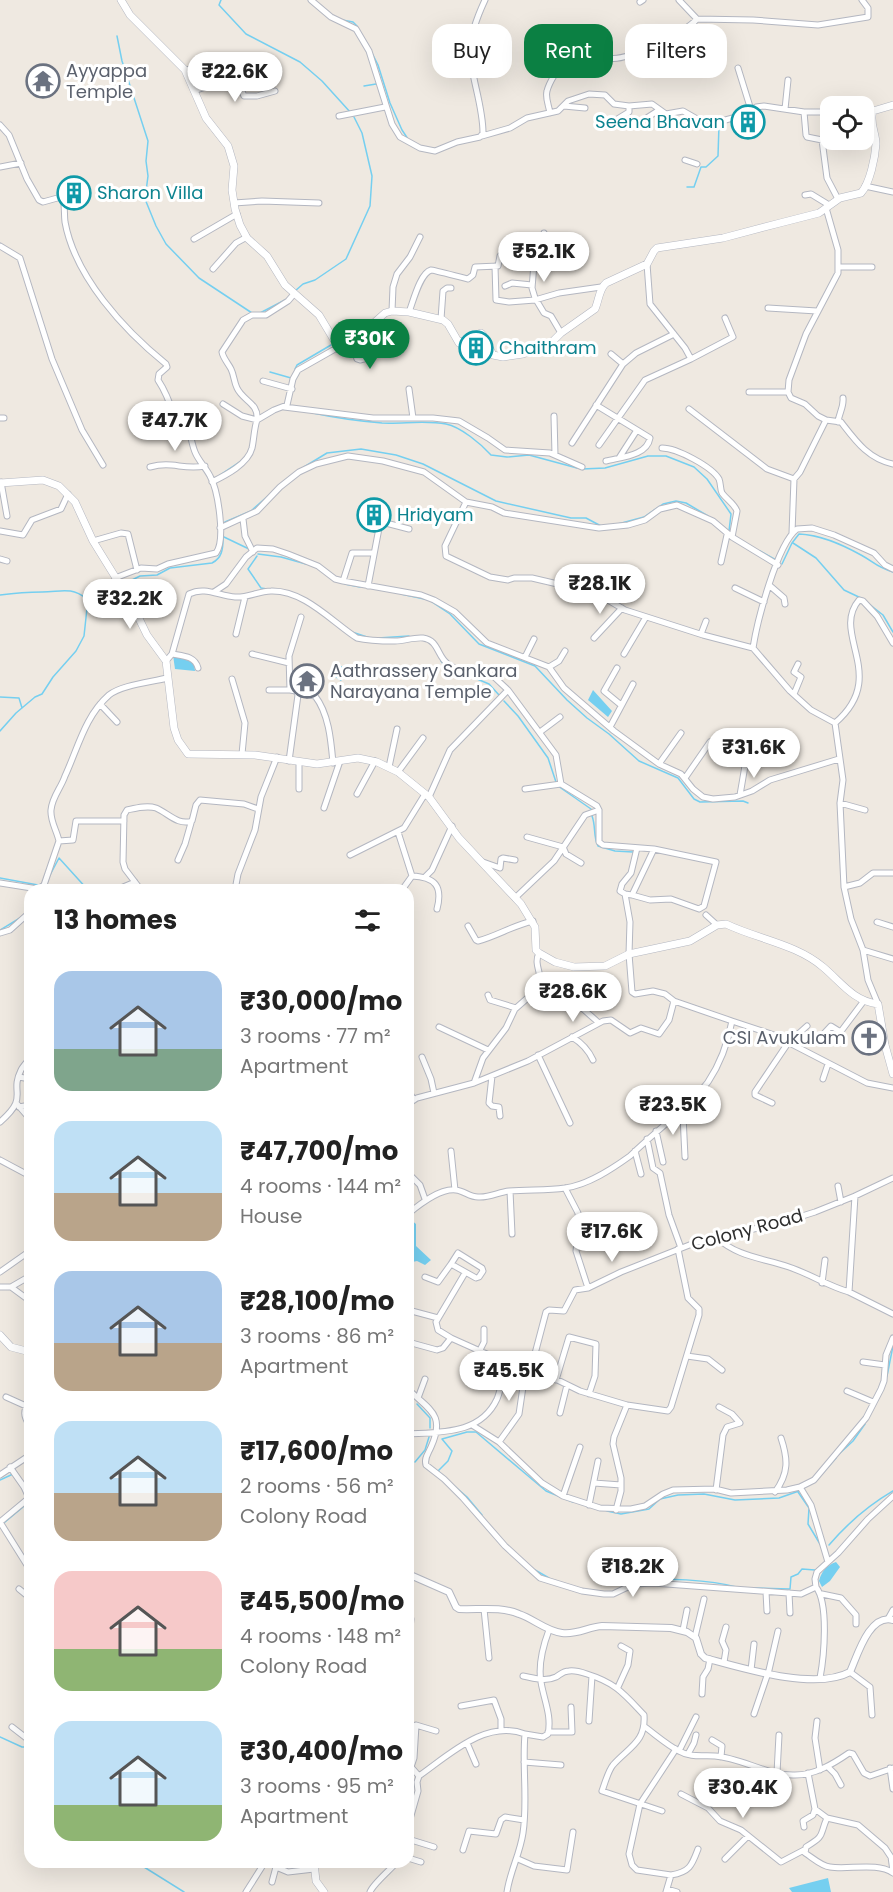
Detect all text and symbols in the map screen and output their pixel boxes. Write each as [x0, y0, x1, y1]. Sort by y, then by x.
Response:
chip: Buy [432, 24, 512, 78]
chip: Rent [524, 24, 613, 78]
chip: Filters [625, 24, 727, 78]
pin: ₹22.6K [186, 52, 284, 103]
text: ₹22.6K [201, 57, 269, 85]
place label: Ayyappa Temple [66, 58, 147, 104]
temple icon: Ayyappa Temple [25, 63, 61, 99]
map controls [820, 96, 874, 150]
button: locate [820, 96, 874, 150]
building icon: Seena Bhavan [730, 104, 766, 140]
place label: Seena Bhavan [595, 109, 725, 134]
building icon: Sharon Villa [56, 175, 92, 211]
place label: Sharon Villa [97, 180, 203, 205]
pin: ₹52.1K [495, 232, 593, 283]
text: ₹52.1K [512, 237, 576, 265]
pin: ₹30K [334, 319, 406, 370]
text: ₹30K [344, 324, 396, 352]
building icon: Chaithram [458, 330, 494, 366]
place label: Chaithram [499, 335, 597, 360]
pin: ₹47.7K [126, 401, 224, 452]
text: ₹47.7K [142, 406, 208, 434]
building icon: Hridyam [356, 497, 392, 533]
place label: Hridyam [397, 502, 474, 527]
pin: ₹28.1K [551, 564, 649, 615]
text: ₹28.1K [568, 569, 632, 597]
pin: ₹32.2K [81, 579, 179, 630]
text: ₹32.2K [97, 584, 163, 612]
place label: Aathrassery Sankara Narayana Temple [330, 658, 517, 704]
temple icon: Aathrassery Sankara Narayana Temple [289, 663, 325, 699]
pin: ₹31.6K [705, 728, 803, 779]
text: ₹31.6K [722, 733, 786, 761]
text: 13 homes [54, 902, 177, 938]
icon: filters [351, 904, 384, 937]
pin: ₹28.6K [524, 972, 622, 1023]
text: ₹28.6K [539, 977, 607, 1005]
text: ₹30,000/mo [240, 983, 402, 1019]
icon: home [102, 995, 174, 1067]
church icon: CSI Avukulam [851, 1020, 887, 1056]
text: 3 rooms · 77 m² [240, 1022, 391, 1050]
place label: CSI Avukulam [723, 1025, 846, 1050]
text: Apartment [240, 1052, 348, 1080]
pin: ₹23.5K [624, 1085, 722, 1136]
text: ₹23.5K [639, 1090, 707, 1118]
text: ₹47,700/mo [240, 1133, 398, 1169]
icon: home [102, 1145, 174, 1217]
text: 4 rooms · 144 m² [240, 1172, 401, 1200]
text: House [240, 1202, 302, 1230]
street label: Colony Road [688, 1203, 805, 1256]
pin: ₹17.6K [563, 1212, 661, 1263]
text: ₹17.6K [581, 1217, 643, 1245]
text: ₹28,100/mo [240, 1283, 394, 1319]
icon: home [102, 1295, 174, 1367]
text: 3 rooms · 86 m² [240, 1322, 394, 1350]
pin: ₹45.5K [460, 1351, 558, 1402]
text: Apartment [240, 1352, 348, 1380]
text: ₹45.5K [473, 1356, 545, 1384]
text: ₹17,600/mo [240, 1433, 393, 1469]
icon: home [102, 1445, 174, 1517]
text: 2 rooms · 56 m² [240, 1472, 394, 1500]
text: Colony Road [240, 1502, 367, 1530]
pin: ₹18.2K [584, 1547, 682, 1598]
text: ₹18.2K [601, 1552, 665, 1580]
text: ₹45,500/mo [240, 1583, 404, 1619]
icon: home [102, 1595, 174, 1667]
text: 4 rooms · 148 m² [240, 1622, 401, 1650]
text: Colony Road [240, 1652, 367, 1680]
text: ₹30,400/mo [240, 1733, 403, 1769]
icon: home [102, 1745, 174, 1817]
pin: ₹30.4K [694, 1768, 792, 1819]
text: 3 rooms · 95 m² [240, 1772, 394, 1800]
text: ₹30.4K [708, 1773, 778, 1801]
text: Apartment [240, 1802, 348, 1830]

